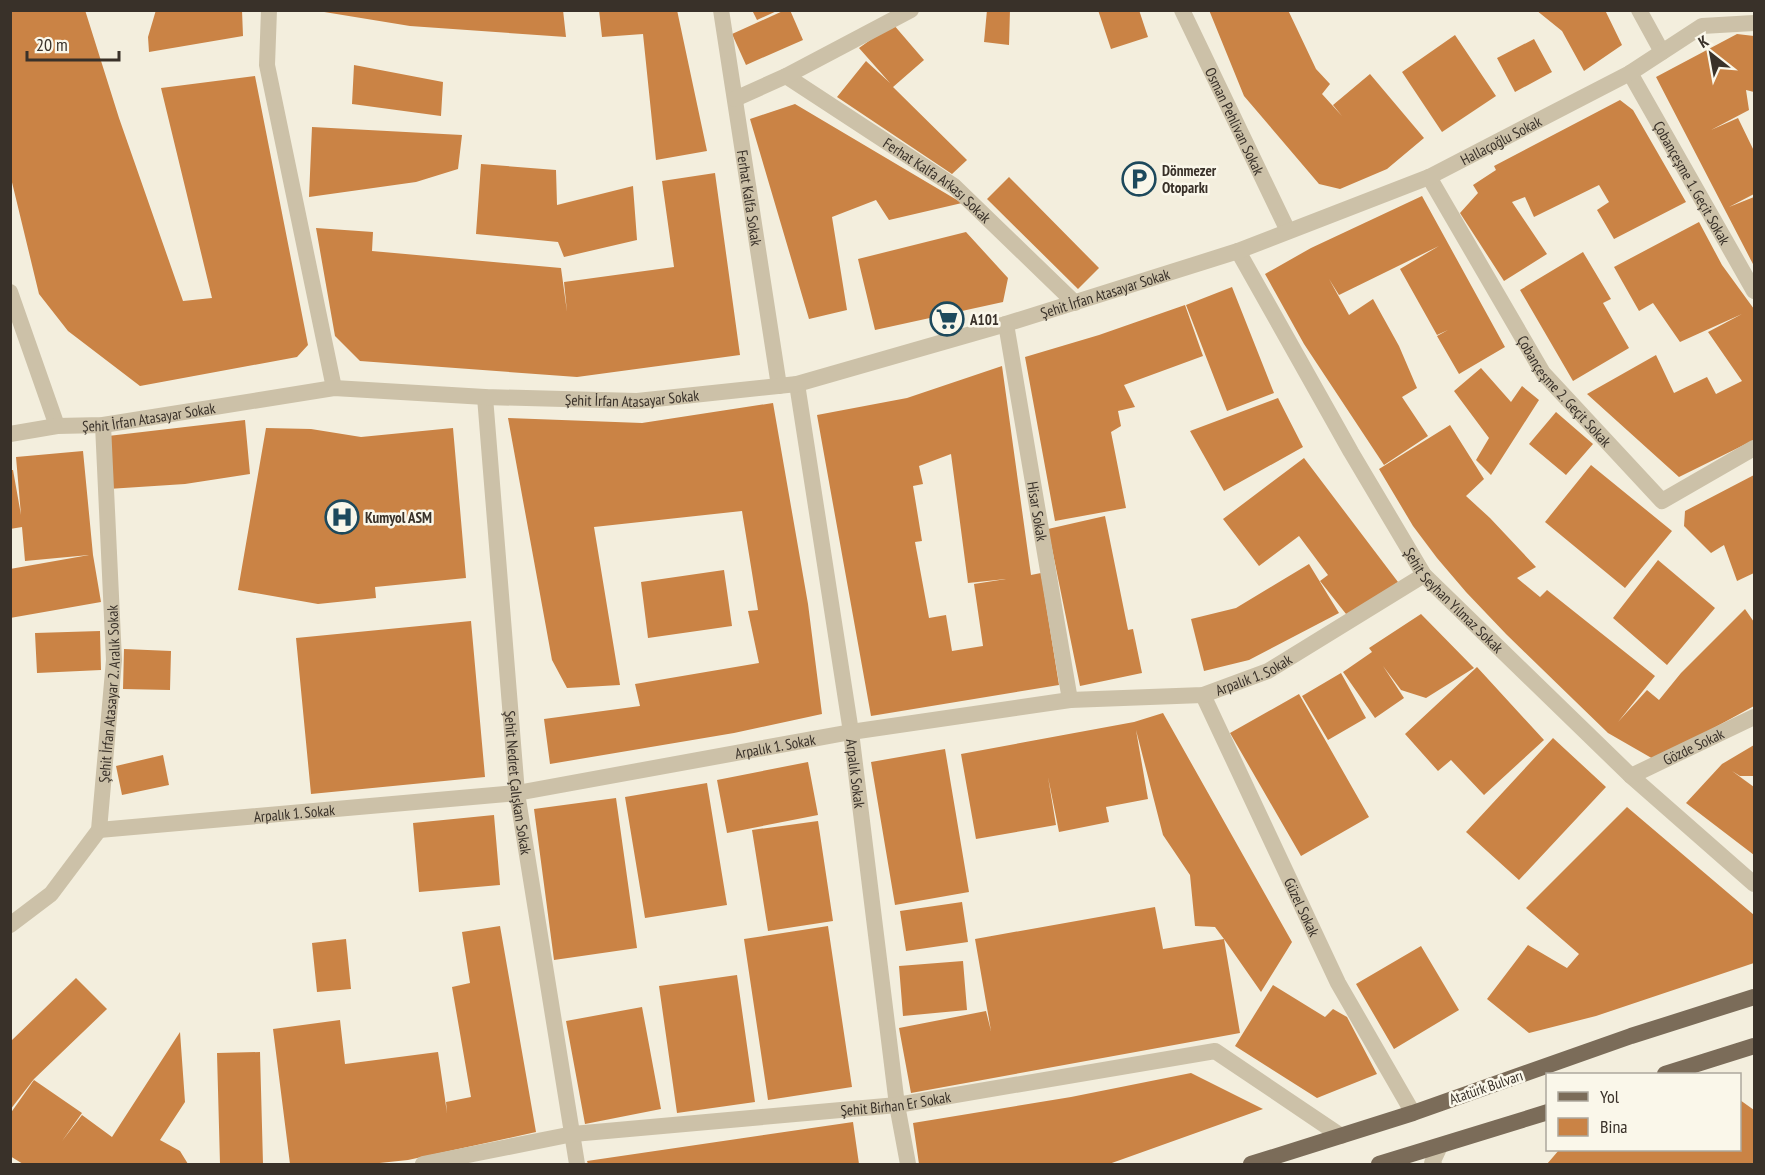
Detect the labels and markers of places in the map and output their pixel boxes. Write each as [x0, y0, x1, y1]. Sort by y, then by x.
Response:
parking icon: Dönmezer Otoparkı [1121, 161, 1157, 197]
place label: Dönmezer Otoparkı [1162, 161, 1217, 197]
supermarket icon: A101 [929, 301, 965, 337]
place label: A101 [969, 310, 999, 329]
hospital icon: Kumyol ASM [324, 499, 360, 535]
place label: Kumyol ASM [365, 508, 432, 527]

